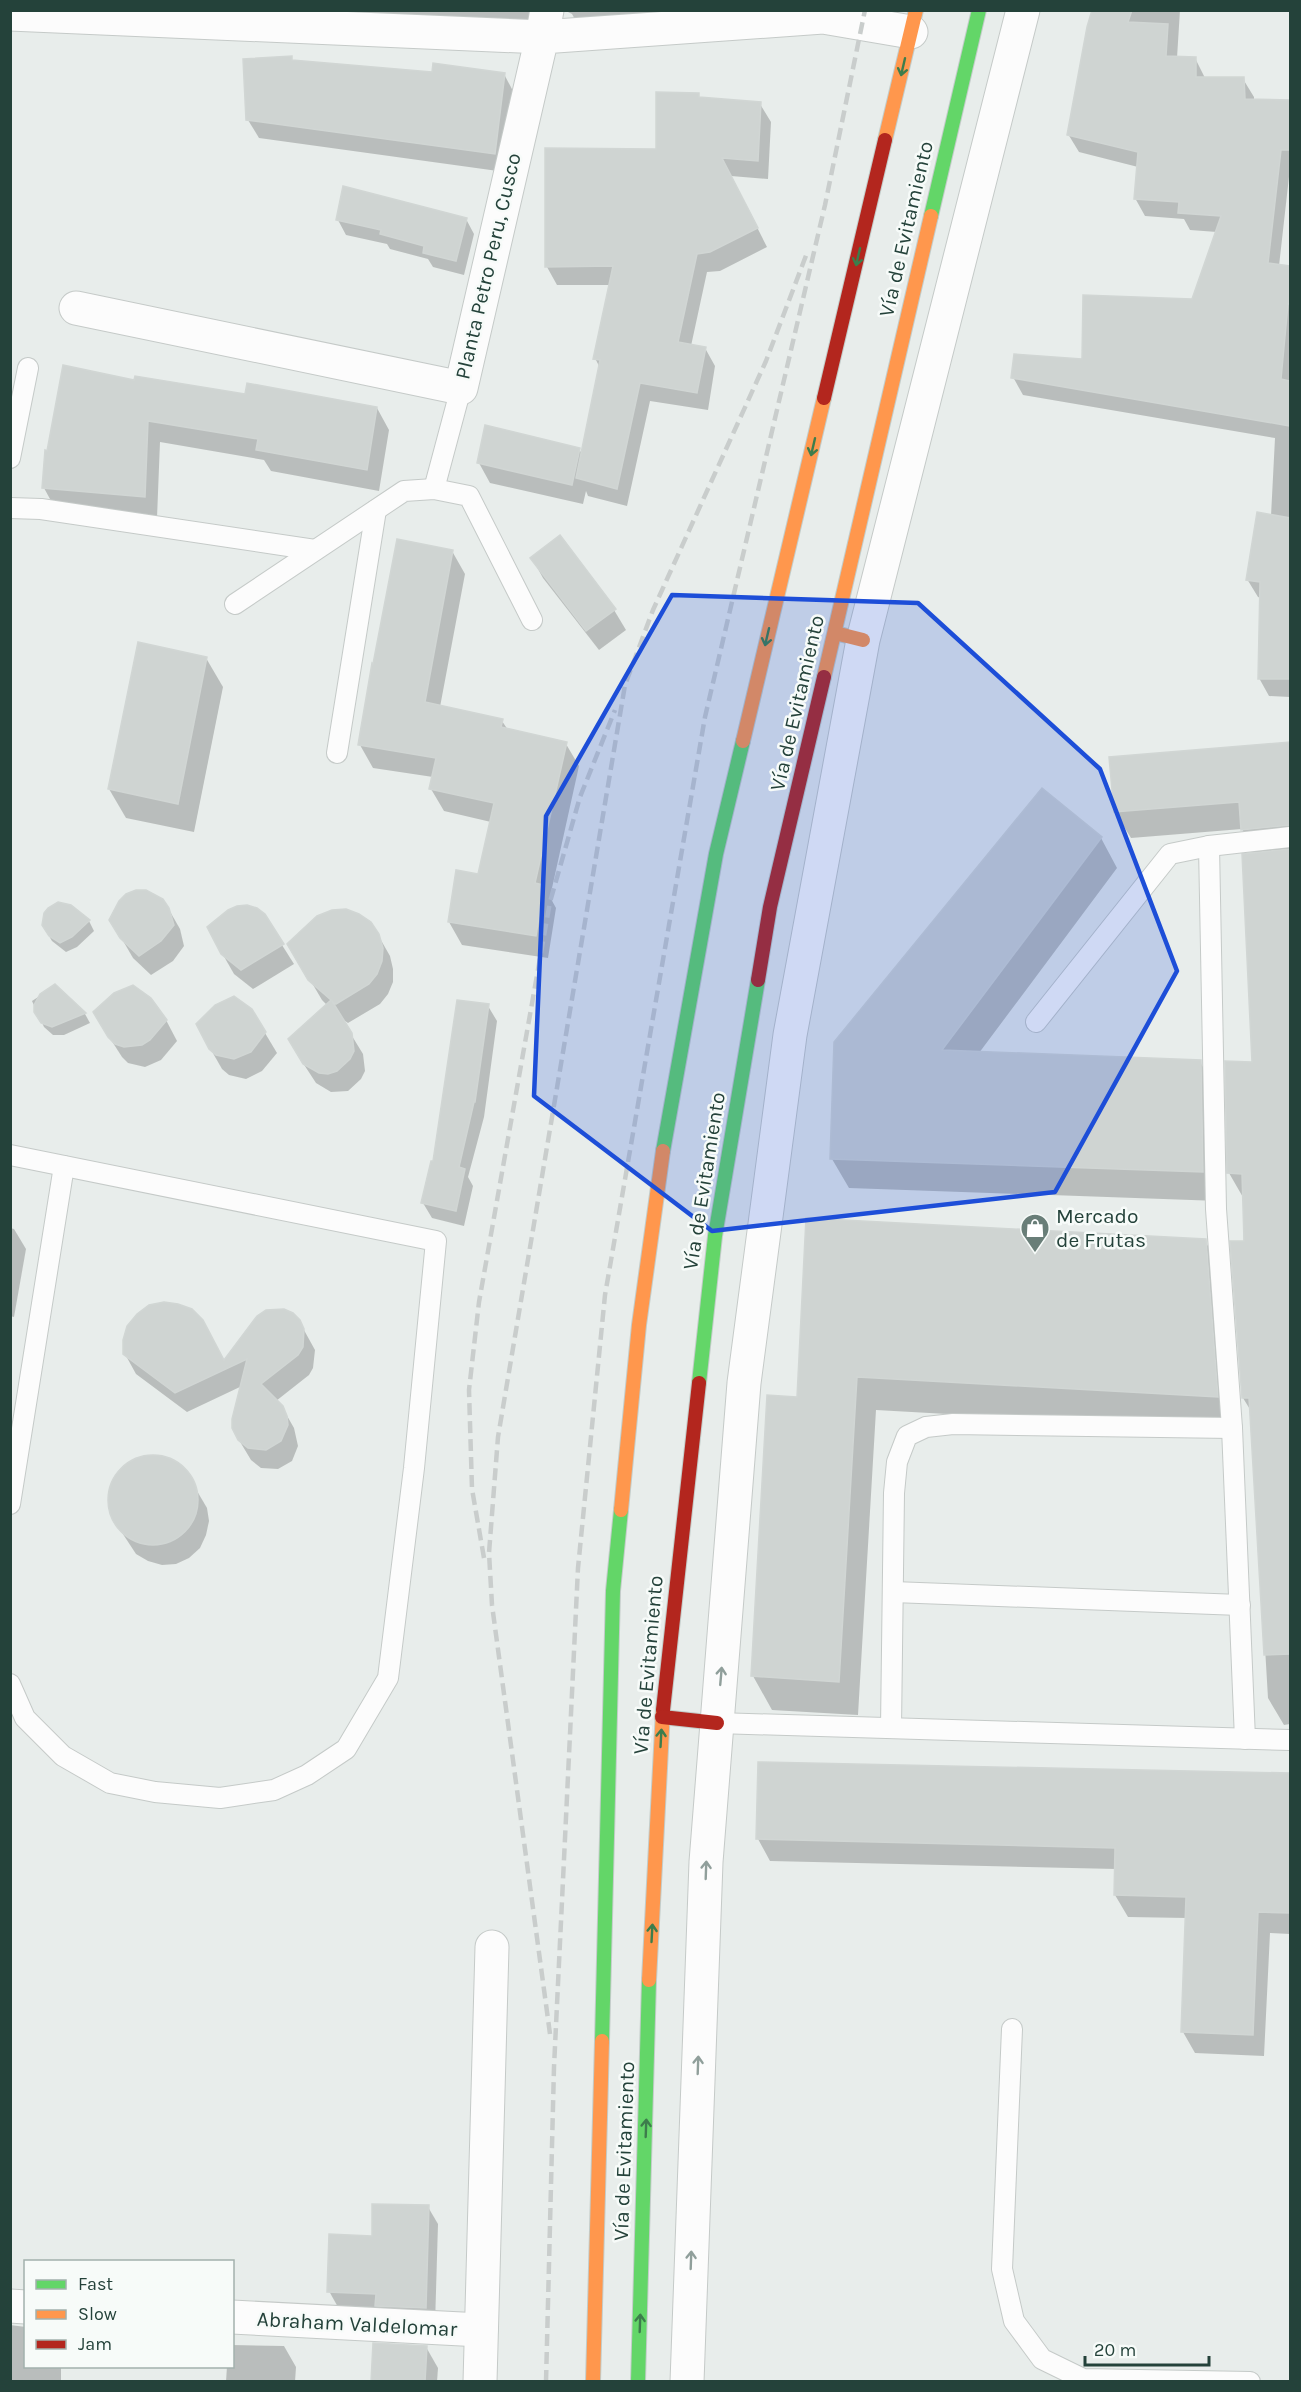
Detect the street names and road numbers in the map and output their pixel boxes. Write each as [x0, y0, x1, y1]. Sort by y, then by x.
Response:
street label: Vía de Evitamiento [874, 139, 938, 319]
street label: Planta Petro Peru, Cusco [450, 150, 526, 382]
street label: Vía de Evitamiento [765, 613, 829, 793]
street label: Vía de Evitamiento [678, 1090, 730, 1272]
street label: Vía de Evitamiento [628, 1574, 668, 1756]
street label: Vía de Evitamiento [609, 2061, 639, 2241]
street label: Abraham Valdelomar [256, 2307, 458, 2341]

